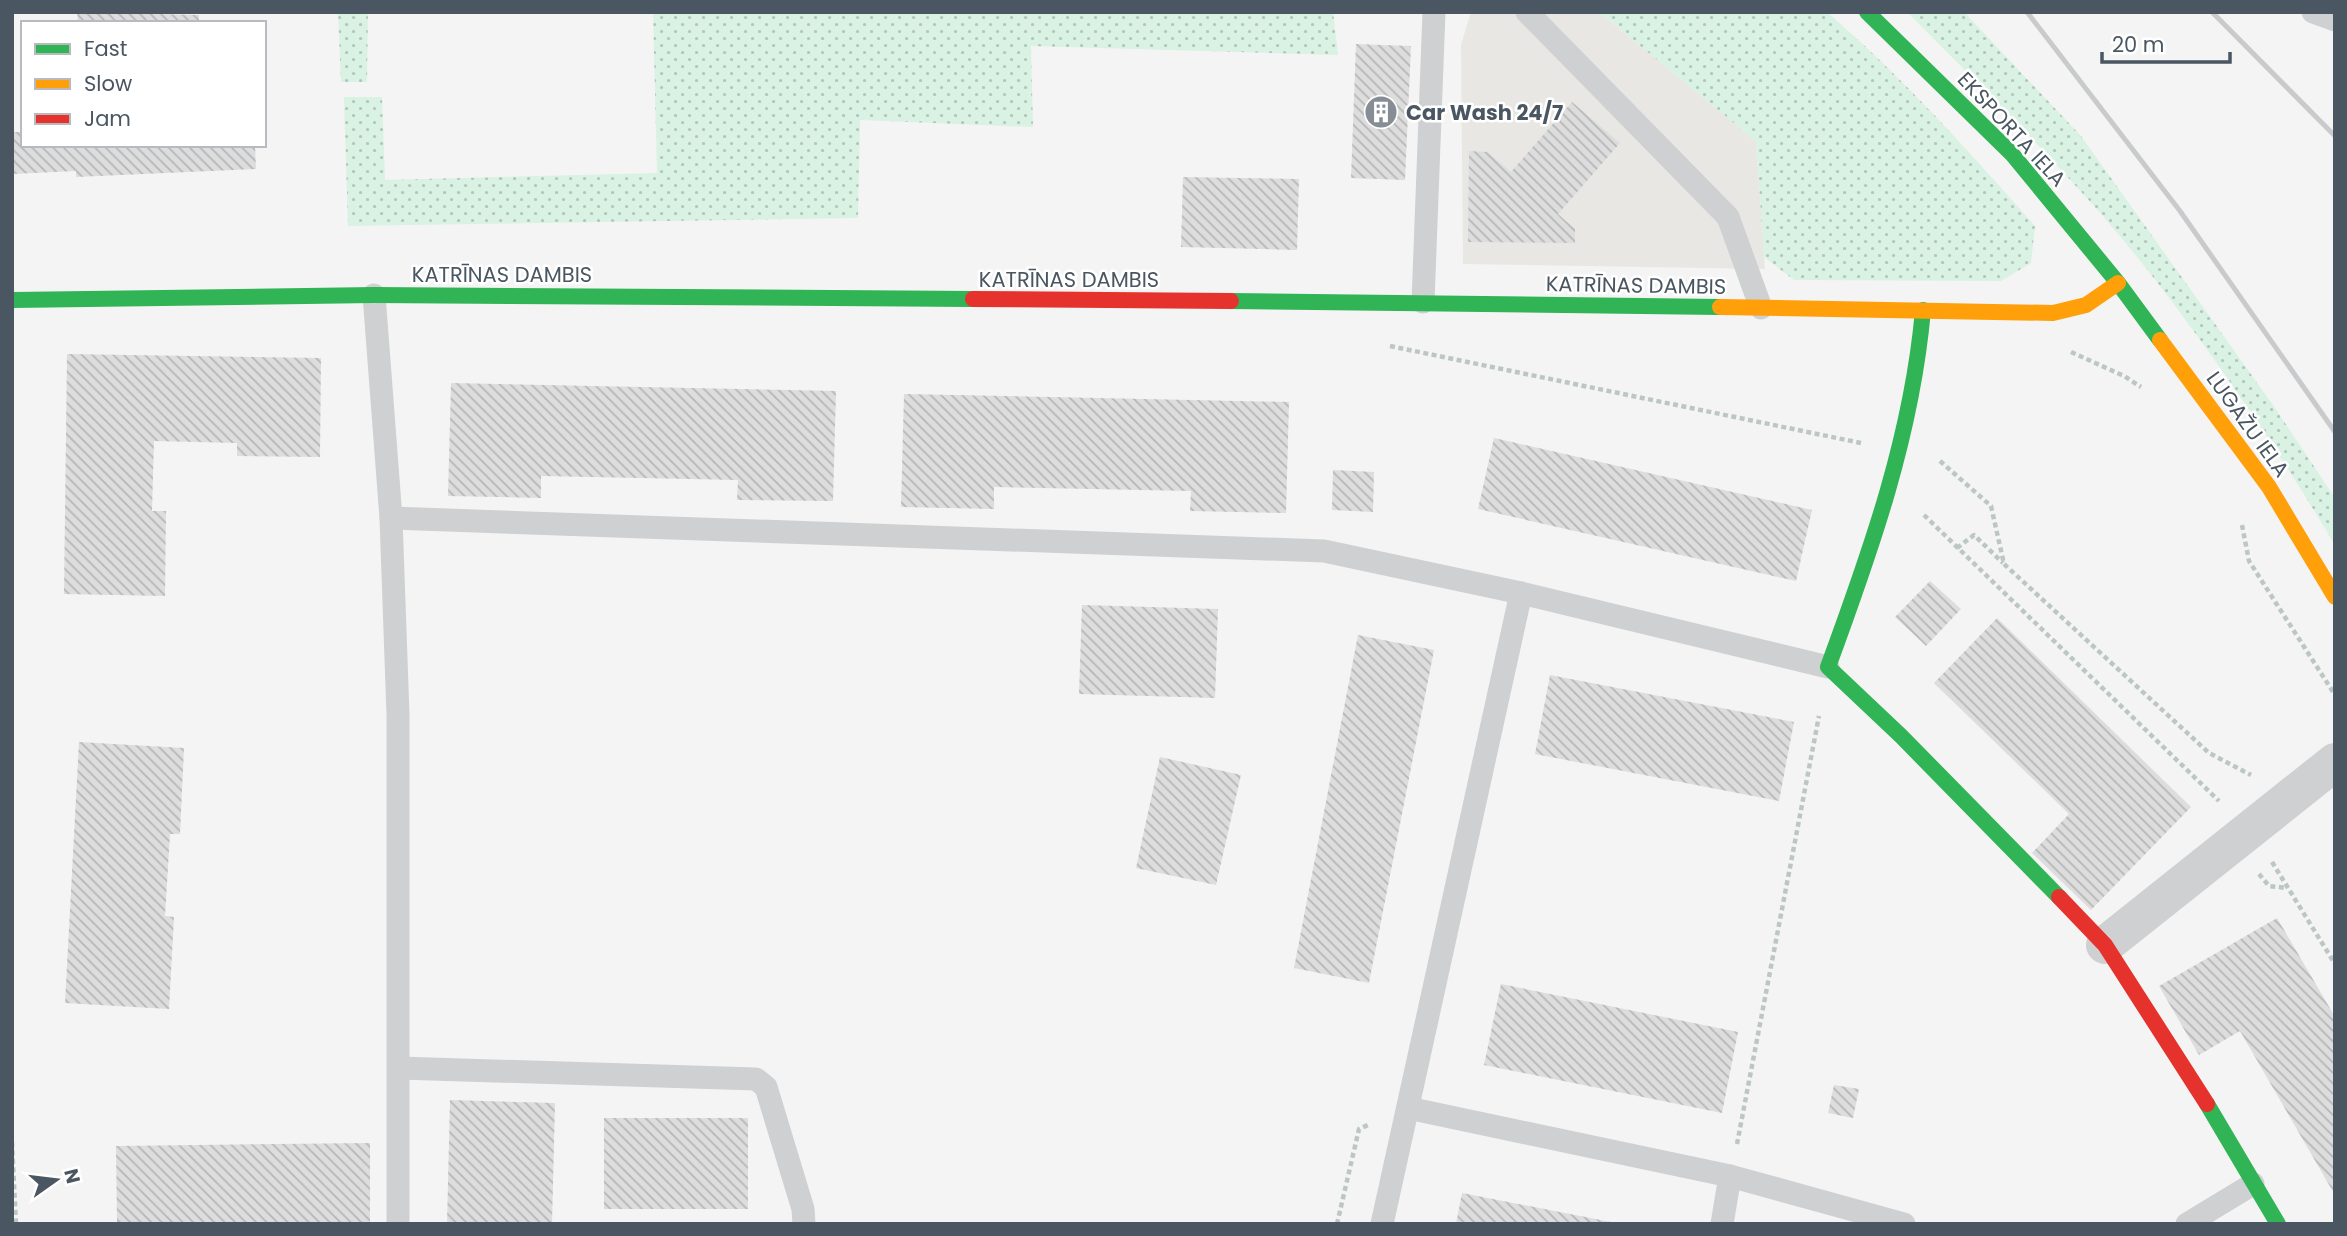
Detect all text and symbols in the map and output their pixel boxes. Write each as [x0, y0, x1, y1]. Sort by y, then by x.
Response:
legend [21, 21, 266, 147]
scale bar [2102, 21, 2230, 65]
text: 20 m [2112, 30, 2165, 59]
text: Fast [84, 34, 127, 63]
street label: EKSPORTA IELA [1951, 65, 2073, 193]
text: Slow [84, 69, 132, 98]
building icon: Car Wash 24/7 [1362, 93, 1400, 131]
place label: Car Wash 24/7 [1406, 98, 1563, 127]
text: Jam [84, 104, 131, 133]
street label: KATRĪNAS DAMBIS [412, 260, 592, 289]
street label: KATRĪNAS DAMBIS [979, 265, 1159, 294]
street label: KATRĪNAS DAMBIS [1546, 269, 1726, 301]
street label: LUGAŽU IELA [2200, 365, 2296, 483]
north arrow [21, 1145, 91, 1215]
text: N [57, 1166, 87, 1186]

